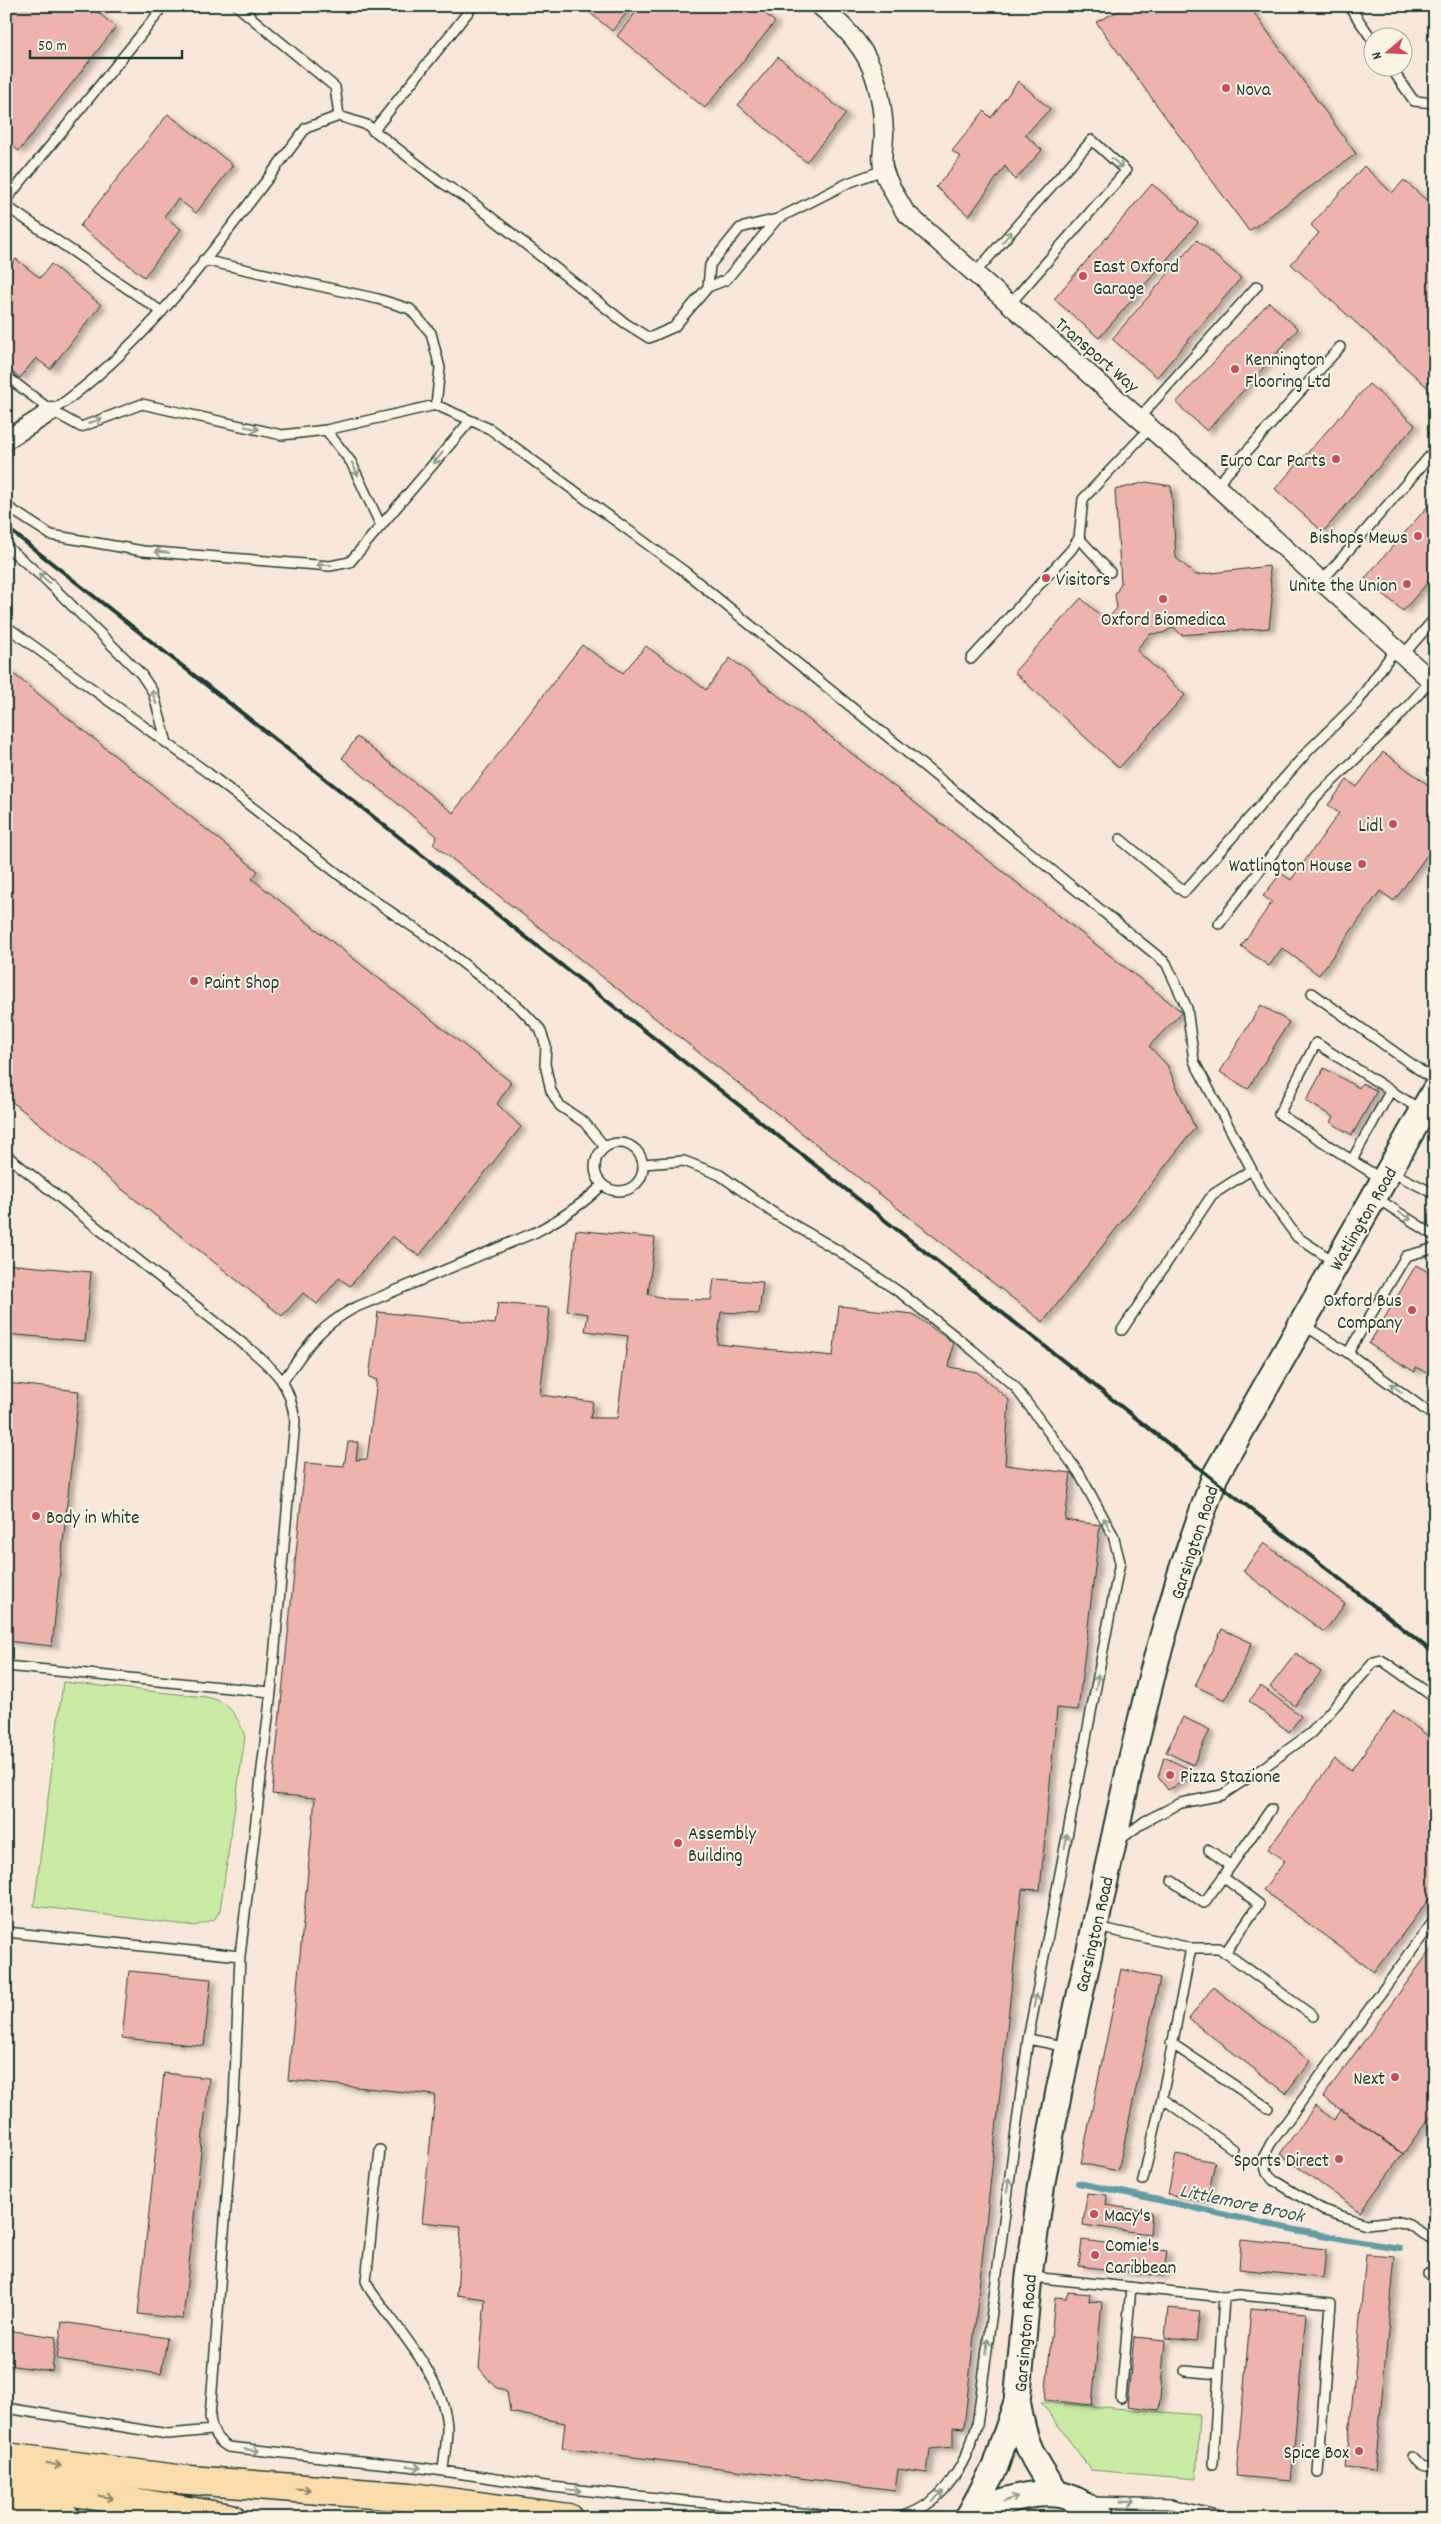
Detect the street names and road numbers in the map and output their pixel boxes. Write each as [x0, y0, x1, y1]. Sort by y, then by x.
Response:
street label: Transport Way [1048, 313, 1144, 401]
street label: Watlington Road [1324, 1163, 1406, 1277]
street label: Garsington Road [1165, 1483, 1227, 1603]
street label: Garsington Road [1070, 1874, 1123, 1995]
street label: Garsington Road [1009, 2273, 1046, 2393]

